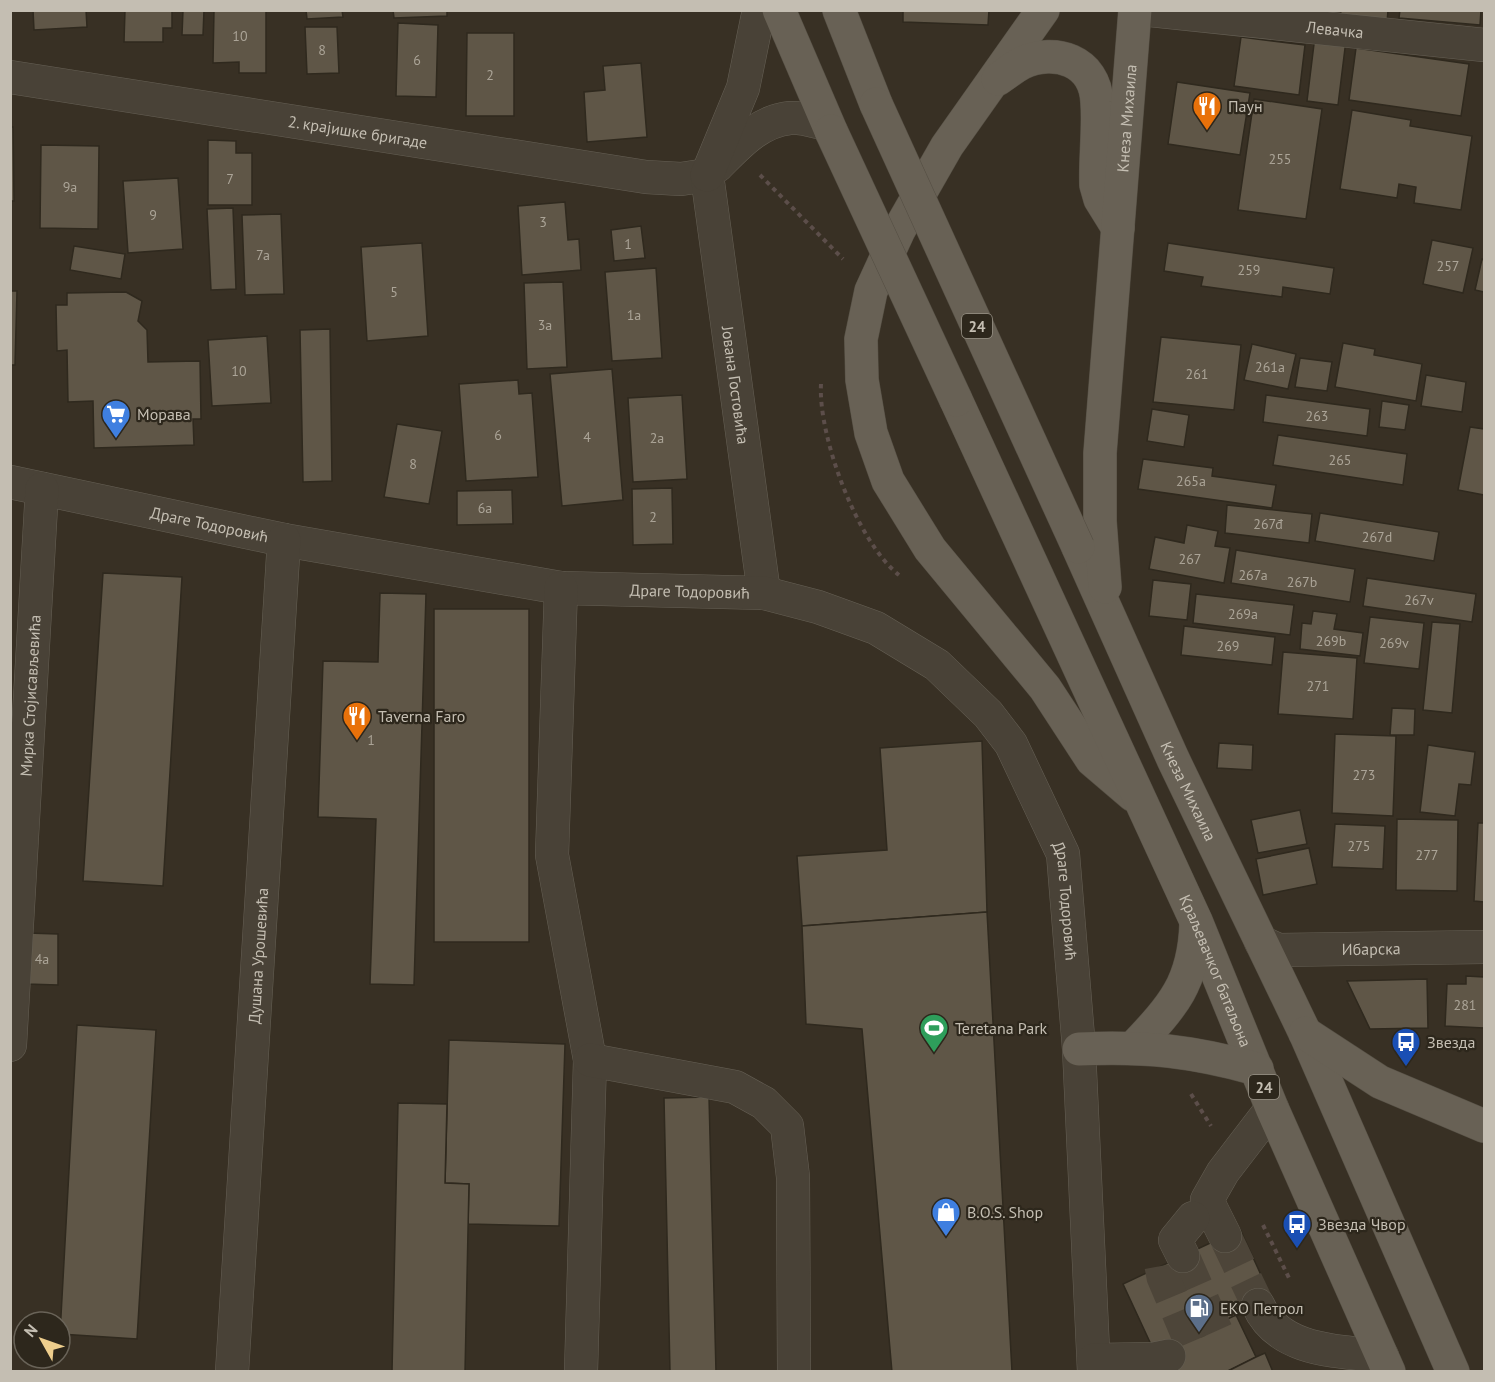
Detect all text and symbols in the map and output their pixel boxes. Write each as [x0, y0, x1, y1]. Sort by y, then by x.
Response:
street label: Левачка [1304, 16, 1365, 42]
house number: 10 [232, 27, 248, 45]
house number: 8 [318, 41, 326, 59]
house number: 6 [413, 51, 421, 69]
street label: Кнеза Михаила [1112, 64, 1141, 173]
house number: 2 [486, 66, 494, 84]
restaurant icon: Паун [1191, 90, 1223, 132]
place label: Паун [1228, 96, 1263, 116]
street label: 2. крајишке бригаде [287, 111, 429, 152]
house number: 255 [1269, 150, 1291, 168]
house number: 7 [226, 170, 234, 188]
house number: 9a [63, 178, 77, 196]
house number: 9 [149, 206, 157, 224]
house number: 3 [539, 213, 547, 231]
house number: 1 [624, 235, 632, 253]
house number: 7a [256, 246, 270, 264]
house number: 257 [1437, 257, 1459, 275]
house number: 259 [1238, 261, 1260, 279]
house number: 5 [390, 283, 398, 301]
house number: 1a [627, 306, 641, 324]
road number: 24 [962, 314, 992, 338]
house number: 3a [538, 316, 552, 334]
street label: Јована Гостовића [718, 324, 754, 445]
house number: 261a [1255, 358, 1285, 376]
house number: 10 [231, 362, 247, 380]
house number: 261 [1186, 365, 1208, 383]
supermarket icon: Морава [100, 398, 132, 440]
place label: Морава [137, 404, 191, 424]
house number: 263 [1306, 407, 1328, 425]
house number: 6 [494, 426, 502, 444]
house number: 4 [583, 428, 591, 446]
house number: 2a [650, 429, 664, 447]
house number: 265 [1329, 451, 1351, 469]
house number: 8 [409, 455, 417, 473]
house number: 265a [1176, 472, 1206, 490]
house number: 6a [478, 499, 492, 517]
street label: Драге Тодоровић [149, 502, 270, 546]
house number: 2 [649, 508, 657, 526]
house number: 267đ [1253, 515, 1283, 533]
house number: 267d [1362, 528, 1392, 546]
house number: 267 [1179, 550, 1201, 568]
house number: 267a [1238, 566, 1268, 584]
house number: 267b [1287, 573, 1317, 591]
street label: Драге Тодоровић [629, 580, 750, 603]
house number: 267v [1404, 591, 1434, 609]
house number: 269a [1228, 605, 1258, 623]
street label: Мирка Стојисављевића [15, 614, 45, 777]
house number: 269b [1316, 632, 1346, 650]
house number: 269v [1379, 634, 1409, 652]
house number: 269 [1217, 637, 1239, 655]
house number: 271 [1307, 677, 1329, 695]
restaurant icon: Taverna Faro [341, 700, 373, 742]
place label: Taverna Faro [378, 706, 465, 726]
house number: 1 [367, 731, 375, 749]
street label: Кнеза Михаила [1156, 738, 1221, 844]
house number: 273 [1353, 766, 1375, 784]
house number: 275 [1348, 837, 1370, 855]
street label: Драге Тодоровић [1048, 838, 1082, 961]
house number: 277 [1416, 846, 1438, 864]
street label: Душана Урошевића [244, 887, 272, 1025]
street label: Краљевачког батаљона [1175, 891, 1256, 1050]
street label: Ибарска [1342, 938, 1401, 959]
house number: 4a [35, 950, 49, 968]
house number: 281 [1454, 996, 1476, 1014]
sports icon: Teretana Park [918, 1012, 950, 1054]
place label: Teretana Park [955, 1018, 1048, 1038]
bus stop icon: Звезда [1390, 1026, 1422, 1068]
place label: Звезда [1427, 1032, 1475, 1052]
road number: 24 [1249, 1075, 1279, 1099]
shop icon: B.O.S. Shop [930, 1196, 962, 1238]
place label: B.O.S. Shop [967, 1202, 1043, 1222]
bus stop icon: Звезда Чвор [1281, 1208, 1313, 1250]
place label: Звезда Чвор [1318, 1214, 1406, 1234]
fuel station icon: ЕКО Петрол [1183, 1292, 1215, 1334]
place label: ЕКО Петрол [1220, 1298, 1303, 1318]
north arrow [12, 1310, 72, 1370]
text: N [19, 1320, 42, 1341]

